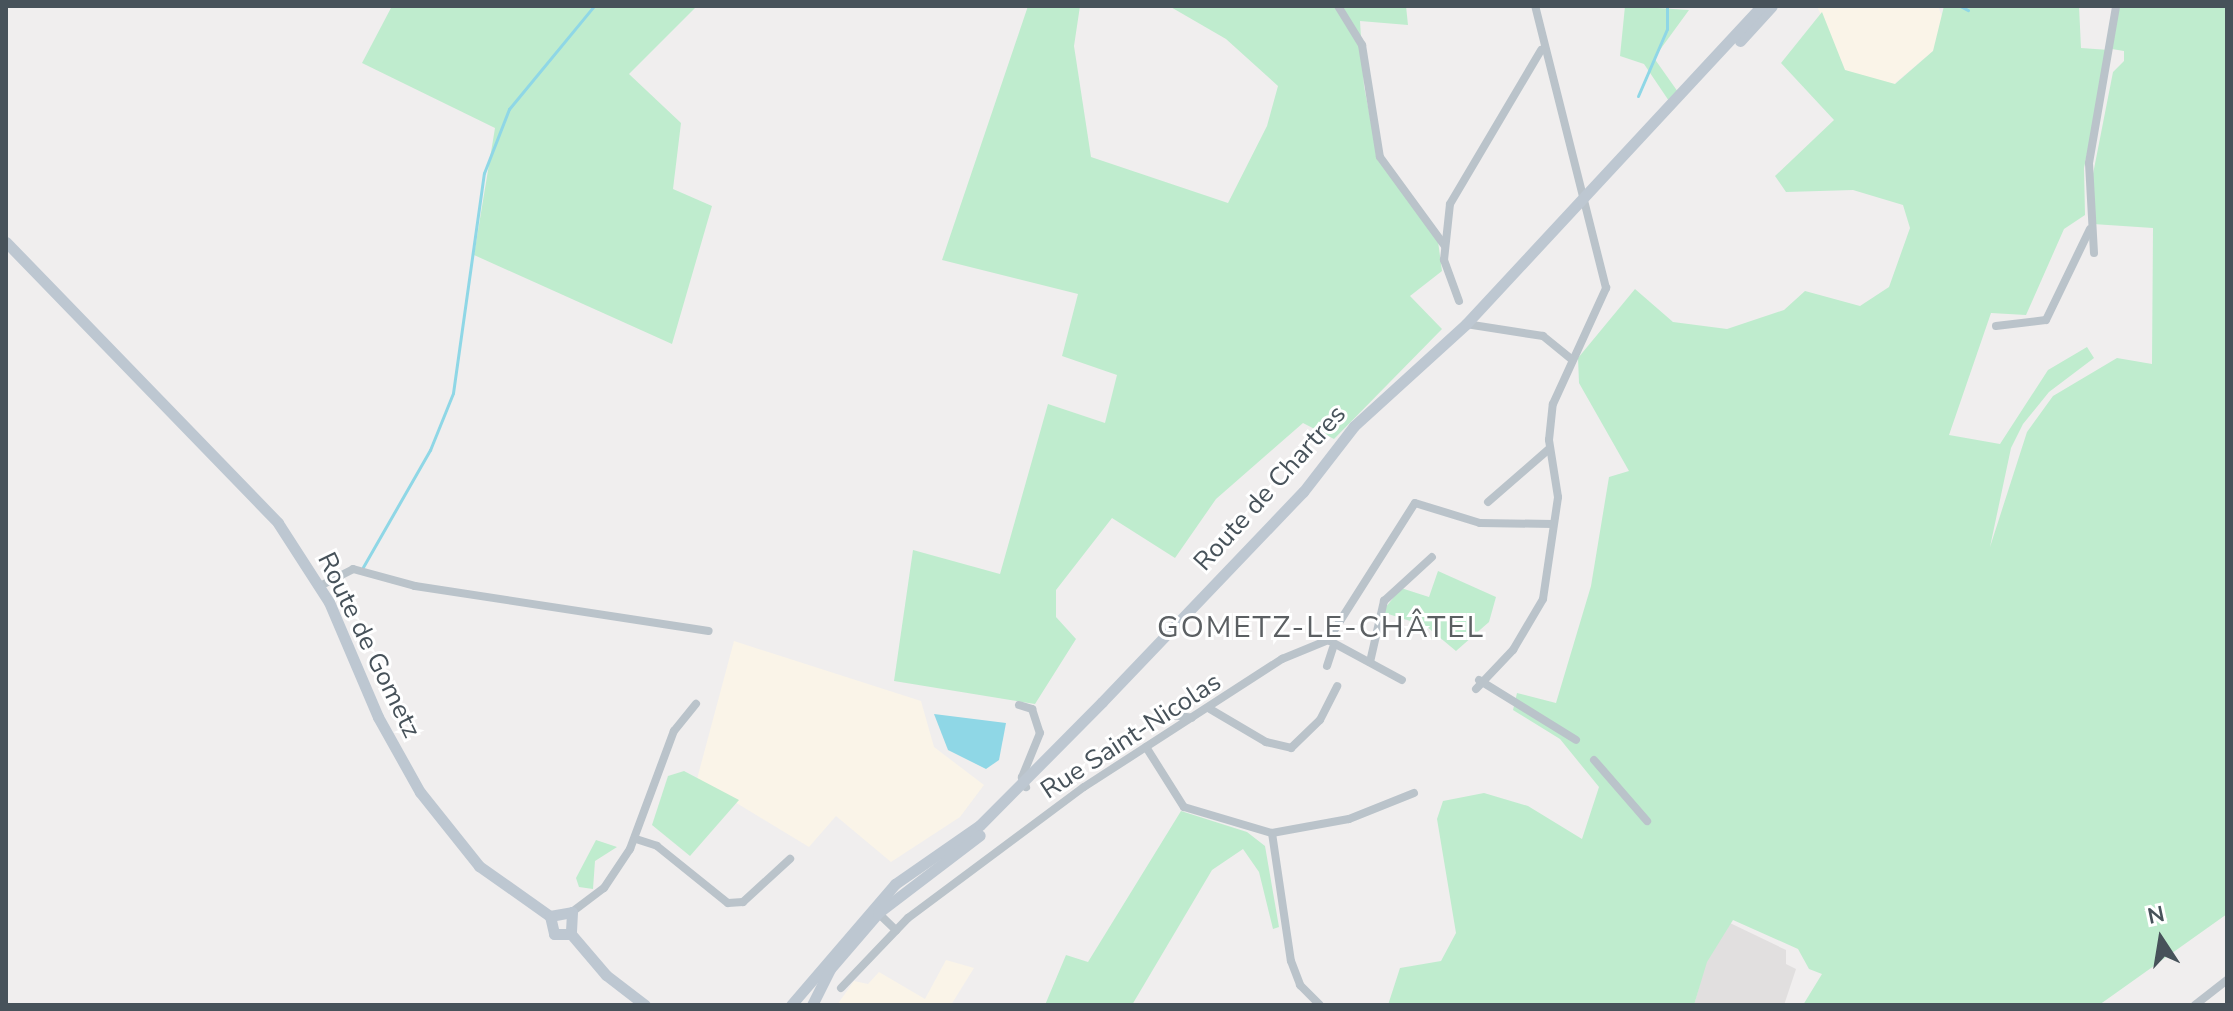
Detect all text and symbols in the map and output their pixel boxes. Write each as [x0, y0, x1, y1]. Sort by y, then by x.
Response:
street label: Route de Chartres [1188, 399, 1352, 577]
street label: Route de Gometz [311, 547, 427, 743]
district label: GOMETZ-LE-CHÂTEL [1157, 610, 1485, 646]
street label: Rue Saint-Nicolas [1035, 666, 1227, 806]
north arrow [2121, 899, 2201, 979]
text: N [2145, 899, 2167, 932]

